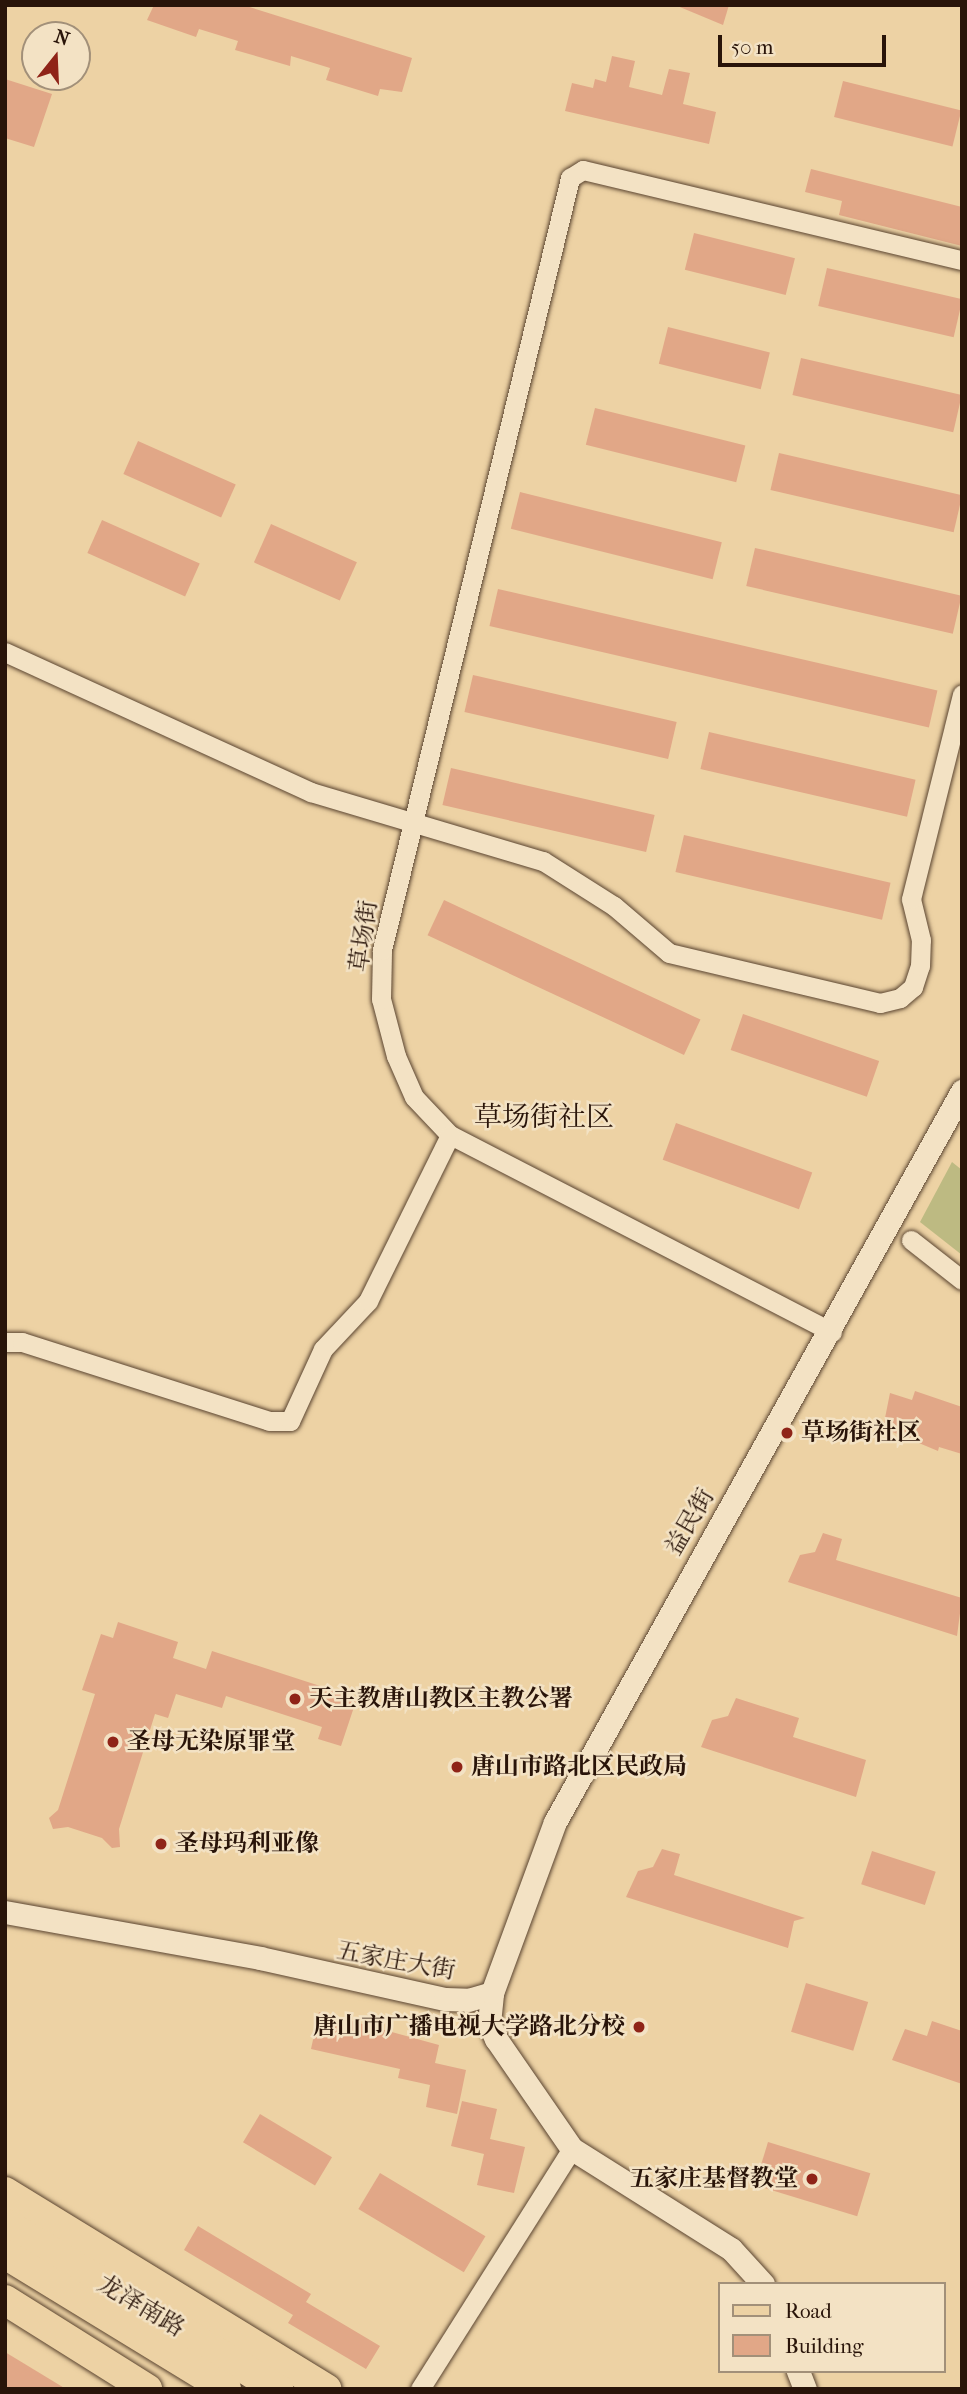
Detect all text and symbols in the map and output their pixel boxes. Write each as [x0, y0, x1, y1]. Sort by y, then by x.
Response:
north arrow [21, 21, 91, 91]
scale bar [722, 21, 890, 65]
text: N [52, 25, 72, 51]
text: 50 m [731, 35, 774, 59]
street label: 草场街 [345, 898, 383, 974]
district label: 草场街社区 [474, 1100, 614, 1134]
place label: 草场街社区 [801, 1419, 921, 1447]
marker: 草场街社区 [779, 1425, 795, 1441]
street label: 益民街 [660, 1484, 720, 1560]
place label: 天主教唐山教区主教公署 [309, 1685, 573, 1713]
marker: 天主教唐山教区主教公署 [287, 1691, 303, 1707]
place label: 圣母无染原罪堂 [127, 1728, 295, 1756]
marker: 圣母无染原罪堂 [105, 1734, 121, 1750]
place label: 唐山市路北区民政局 [471, 1753, 687, 1781]
marker: 唐山市路北区民政局 [449, 1759, 465, 1775]
place label: 圣母玛利亚像 [175, 1830, 319, 1858]
marker: 圣母玛利亚像 [153, 1836, 169, 1852]
street label: 五家庄大街 [334, 1936, 458, 1986]
place label: 唐山市广播电视大学路北分校 [313, 2013, 625, 2041]
marker: 唐山市广播电视大学路北分校 [631, 2019, 647, 2035]
place label: 五家庄基督教堂 [630, 2165, 798, 2193]
marker: 五家庄基督教堂 [804, 2171, 820, 2187]
street label: 龙泽南路 [92, 2269, 190, 2343]
legend [718, 2282, 946, 2373]
text: Road [785, 2299, 832, 2323]
text: Building [785, 2334, 863, 2358]

